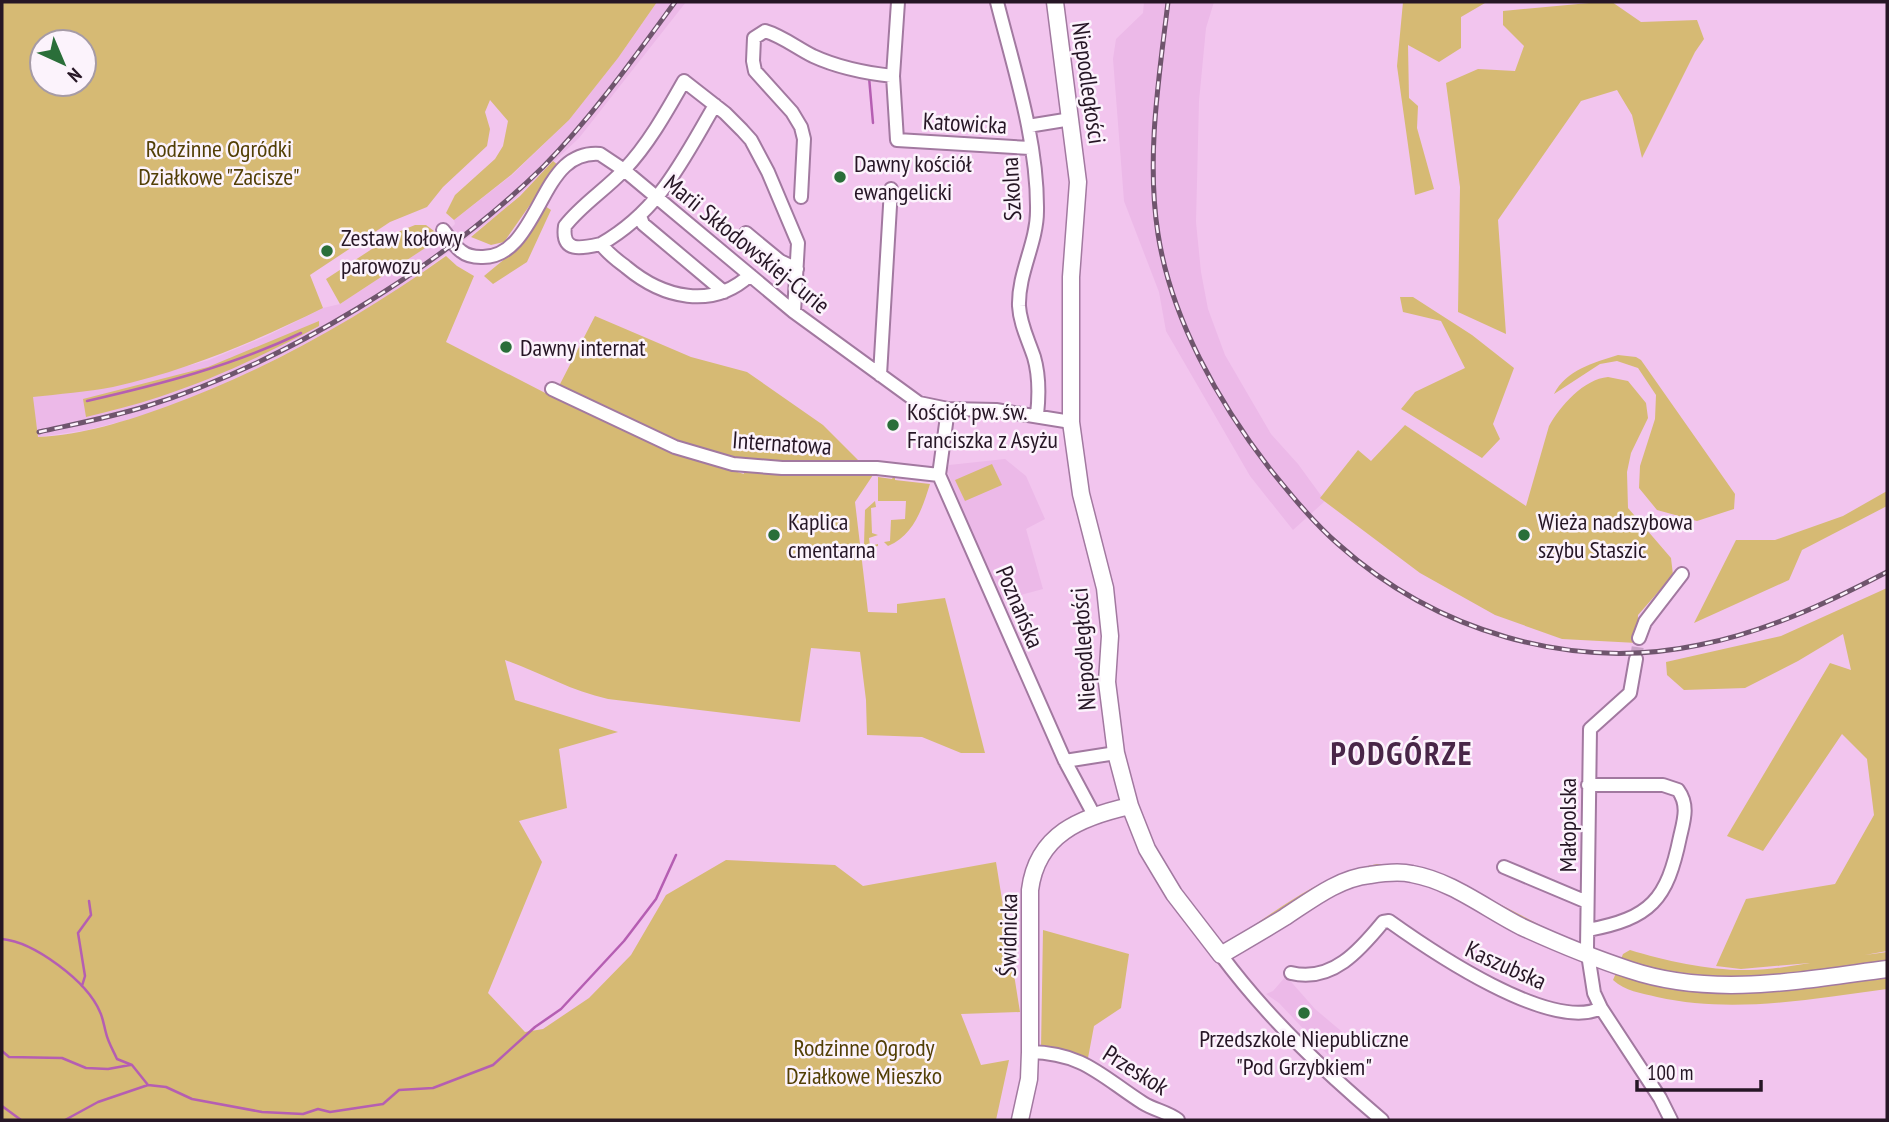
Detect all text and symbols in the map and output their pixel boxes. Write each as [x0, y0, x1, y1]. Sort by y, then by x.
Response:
street label: Niepodległości [1065, 20, 1113, 146]
north arrow [28, 28, 98, 98]
text: N [63, 63, 87, 87]
street label: Katowicka [922, 105, 1008, 141]
park label: Rodzinne Ogródki Działkowe "Zacisze" [138, 133, 300, 192]
place label: Dawny kościół ewangelicki [854, 148, 972, 207]
street label: Szkolna [994, 156, 1028, 222]
street label: Marii Skłodowskiej-Curie [658, 168, 836, 320]
marker: Dawny kościół ewangelicki [832, 169, 848, 185]
place label: Zestaw kołowy parowozu [341, 222, 462, 281]
marker: Zestaw kołowy parowozu [319, 243, 335, 259]
place label: Dawny internat [520, 332, 646, 363]
marker: Dawny internat [498, 339, 514, 355]
place label: Kościół pw. św. Franciszka z Asyżu [907, 396, 1058, 455]
marker: Kościół pw. św. Franciszka z Asyżu [885, 417, 901, 433]
street label: Internatowa [731, 424, 833, 462]
place label: Kaplica cmentarna [788, 506, 876, 565]
place label: Wieża nadszybowa szybu Staszic [1538, 506, 1693, 565]
marker: Kaplica cmentarna [766, 527, 782, 543]
marker: Wieża nadszybowa szybu Staszic [1516, 527, 1532, 543]
street label: Poznańska [989, 561, 1051, 653]
street label: Niepodległości [1063, 587, 1103, 711]
district label: PODGÓRZE [1330, 732, 1474, 774]
street label: Małopolska [1552, 778, 1583, 872]
street label: Świdnicka [992, 893, 1024, 977]
street label: Kaszubska [1461, 933, 1551, 997]
marker: Przedszkole Niepubliczne "Pod Grzybkiem" [1296, 1005, 1312, 1021]
place label: Przedszkole Niepubliczne "Pod Grzybkiem" [1199, 1023, 1409, 1082]
park label: Rodzinne Ogrody Działkowe Mieszko [786, 1032, 942, 1091]
street label: Przeskok [1097, 1038, 1175, 1103]
scale bar [1637, 1048, 1761, 1092]
text: 100 m [1647, 1059, 1693, 1086]

